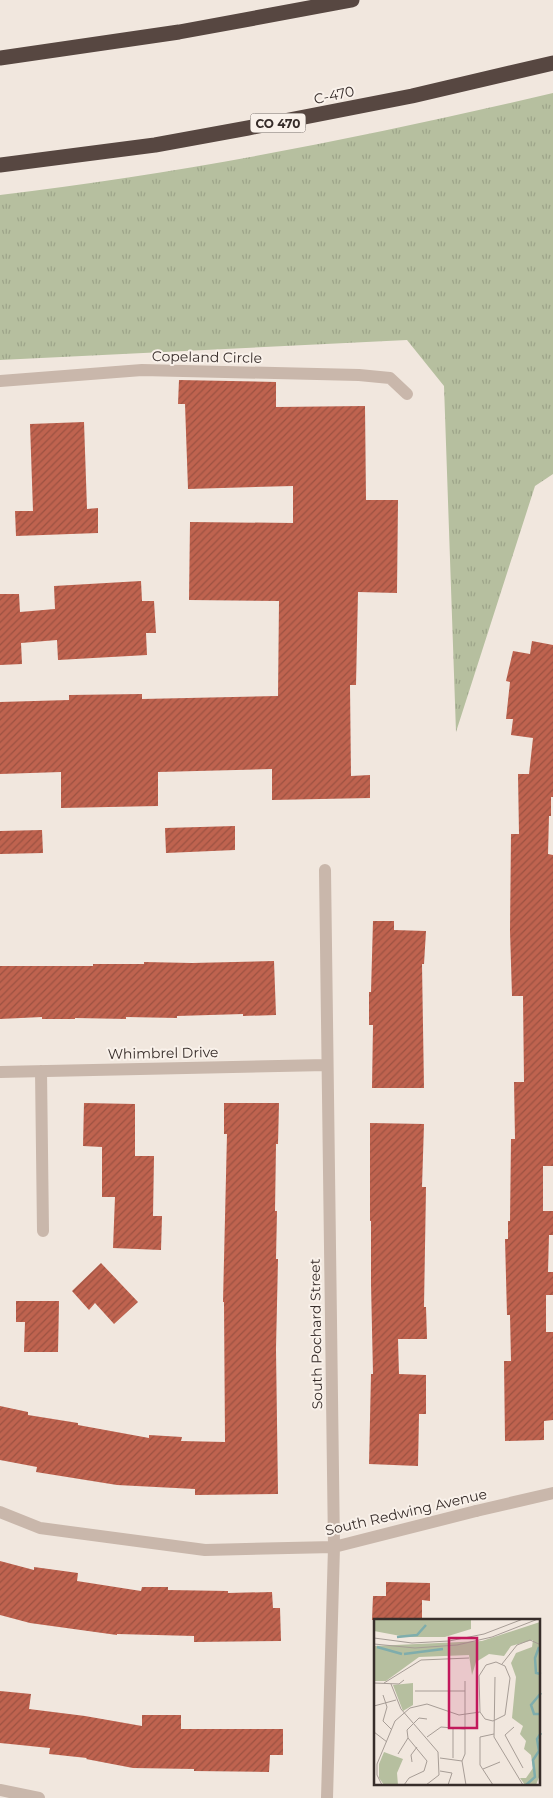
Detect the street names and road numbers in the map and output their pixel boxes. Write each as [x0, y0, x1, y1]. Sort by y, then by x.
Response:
street label: C-470 [312, 82, 356, 108]
road number: CO 470 [250, 114, 306, 132]
street label: Copeland Circle [152, 347, 262, 367]
street label: Whimbrel Drive [107, 1043, 219, 1063]
street label: South Pochard Street [306, 1258, 326, 1409]
street label: South Redwing Avenue [323, 1485, 489, 1539]

